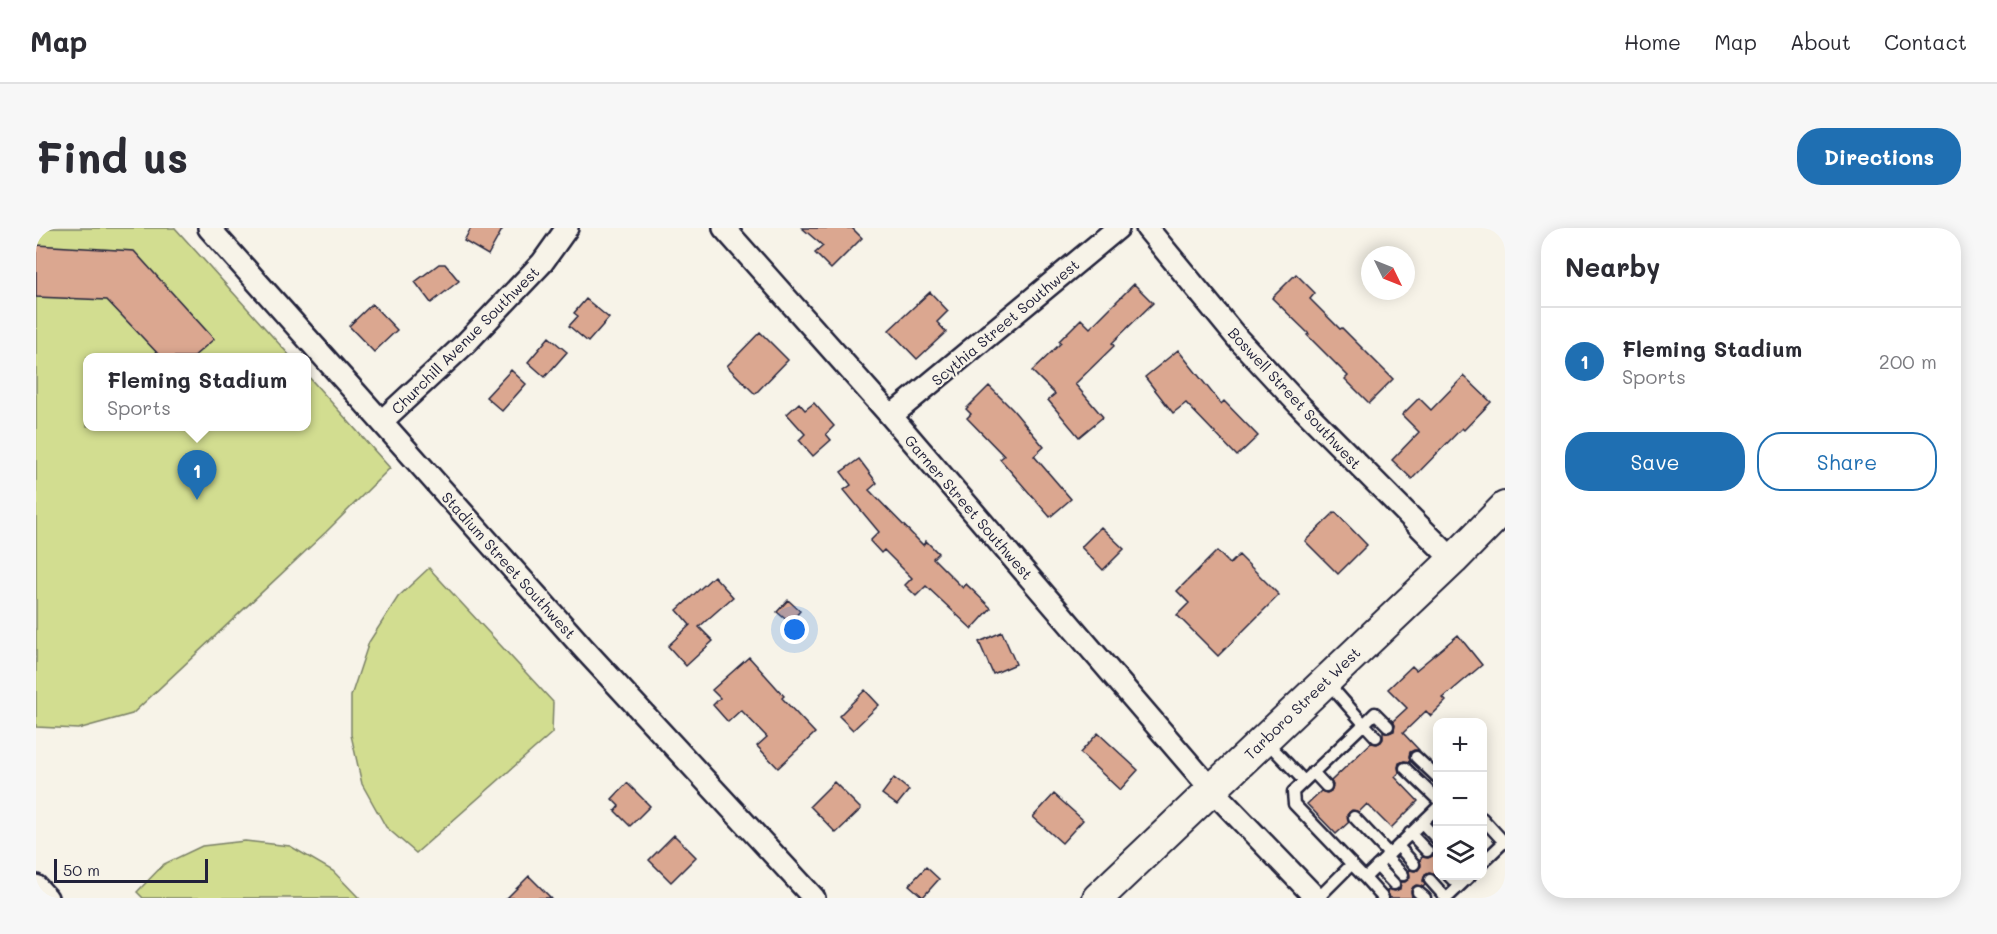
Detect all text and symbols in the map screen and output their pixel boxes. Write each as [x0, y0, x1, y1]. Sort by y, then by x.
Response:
text: Map [30, 23, 87, 59]
text: Home [1624, 28, 1681, 55]
text: Map [1714, 28, 1757, 55]
text: About [1790, 28, 1851, 55]
text: Contact [1884, 28, 1967, 55]
button: Directions [1797, 128, 1961, 185]
text: Find us [36, 129, 188, 184]
north arrow [1361, 246, 1415, 300]
text: Nearby [1565, 250, 1660, 284]
street label: Scythia Street Southwest [927, 254, 1083, 390]
street label: Churchill Avenue Southwest [387, 262, 543, 418]
street label: Boswell Street Southwest [1224, 323, 1366, 473]
text: Fleming Stadium [1622, 334, 1802, 363]
text: 1 [1580, 348, 1589, 374]
text: 200 m [1879, 348, 1937, 374]
popup [83, 353, 311, 431]
text: Sports [1622, 363, 1686, 389]
text: Fleming Stadium [107, 365, 287, 394]
text: Sports [107, 394, 171, 420]
street label: Garner Street Southwest [900, 430, 1038, 584]
button: Save [1565, 432, 1745, 491]
button: Share [1757, 432, 1937, 491]
pin: 1 [178, 450, 216, 500]
street label: Stadium Street Southwest [438, 487, 580, 643]
your location [780, 615, 809, 644]
street label: Tarboro Street West [1240, 642, 1364, 764]
map controls [1433, 718, 1487, 880]
button: + [1433, 718, 1487, 772]
button: − [1433, 772, 1487, 826]
button: layers [1433, 826, 1487, 880]
scale bar [54, 856, 208, 884]
text: 50 m [63, 859, 100, 880]

